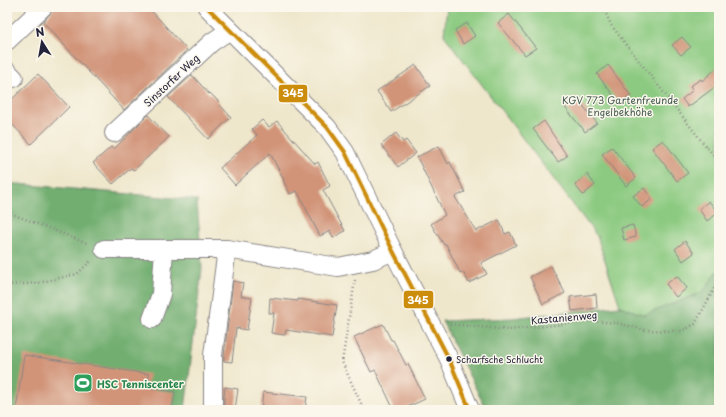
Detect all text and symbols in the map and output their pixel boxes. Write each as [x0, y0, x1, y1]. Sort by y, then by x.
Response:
north arrow [22, 22, 62, 62]
text: N [34, 22, 46, 41]
street label: Sinstorfer Weg [140, 50, 202, 110]
line badge: 345 [278, 84, 308, 103]
text: 345 [282, 84, 304, 101]
park label: KGV 773 Gartenfreunde Engelbekhöhe [562, 92, 678, 119]
line badge: 345 [403, 290, 434, 309]
text: 345 [407, 291, 429, 308]
street label: Kastanienweg [530, 307, 598, 327]
place label: Scharfsche Schlucht [456, 352, 543, 366]
marker: Scharfsche Schlucht [444, 354, 454, 364]
sports icon: HSC Tenniscenter [72, 372, 94, 394]
place label: HSC Tenniscenter [97, 376, 185, 391]

